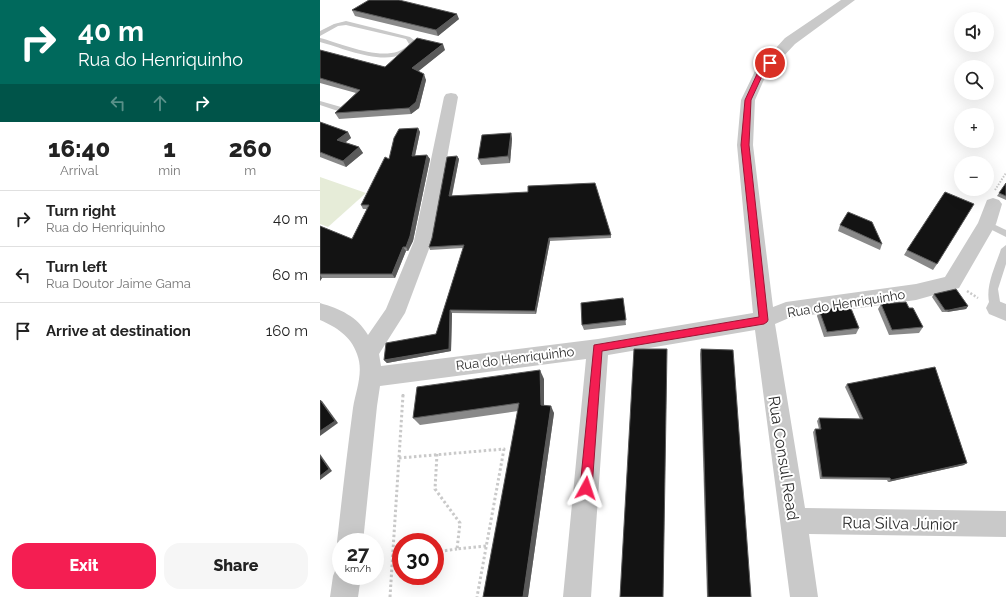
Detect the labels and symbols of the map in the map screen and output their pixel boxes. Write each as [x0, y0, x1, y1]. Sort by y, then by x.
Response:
pin [753, 46, 787, 80]
street label: Rua do Henriquinho [786, 287, 906, 320]
street label: Rua do Henriquinho [455, 344, 575, 373]
street label: Rua Consul Read [764, 394, 803, 522]
position arrow [565, 467, 607, 509]
street label: Rua Silva Júnior [842, 513, 958, 534]
speed limit sign: 30 [392, 533, 444, 585]

